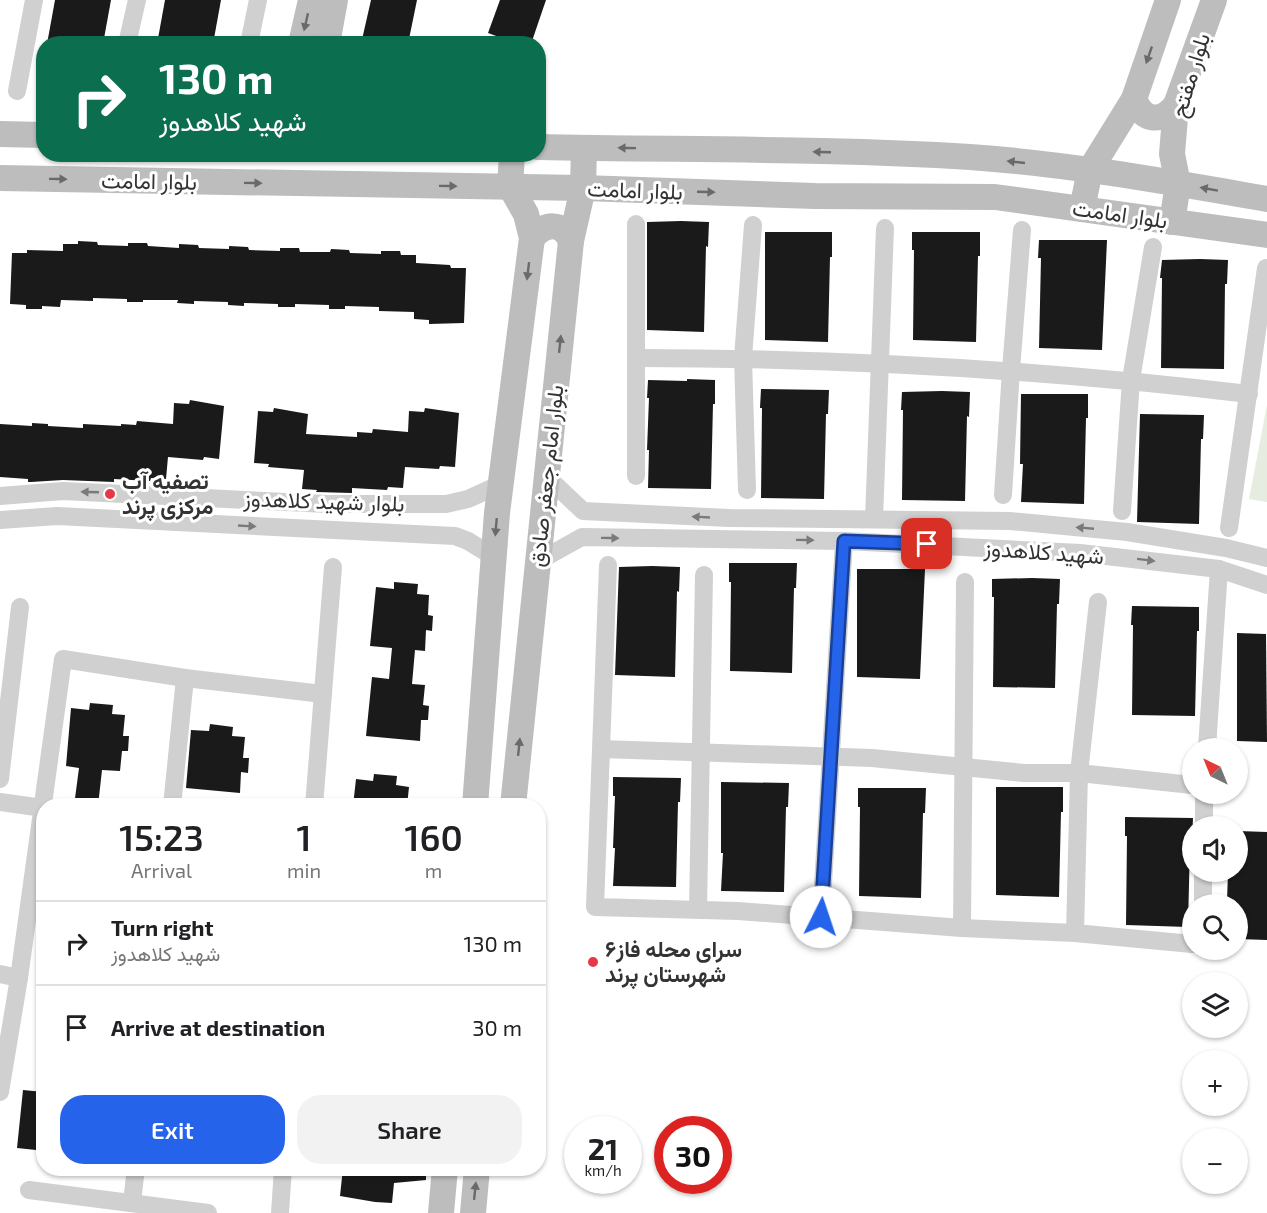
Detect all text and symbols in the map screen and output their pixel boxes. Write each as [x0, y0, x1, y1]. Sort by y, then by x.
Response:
one-way arrow [301, 13, 311, 31]
street label: بلوار مفتح [1164, 30, 1217, 121]
one-way arrow [1143, 46, 1153, 64]
text: 130 m [159, 52, 274, 102]
icon: right [60, 60, 138, 138]
text: شهید کلاهدوز [159, 104, 307, 136]
one-way arrow [617, 143, 636, 153]
one-way arrow [812, 147, 831, 157]
one-way arrow [1007, 157, 1026, 167]
street label: بلوار امامت [101, 166, 197, 196]
one-way arrow [49, 174, 68, 184]
street label: بلوار امامت [587, 174, 683, 206]
one-way arrow [244, 178, 263, 188]
one-way arrow [439, 181, 458, 191]
one-way arrow [1200, 184, 1219, 193]
one-way arrow [697, 187, 716, 197]
street label: بلوار امامت [1071, 193, 1169, 235]
one-way arrow [524, 261, 533, 280]
one-way arrow [555, 335, 565, 354]
street label: بلوار امام جعفر صادق [523, 384, 570, 569]
place label: تصفیه آب مرکزی پرند [122, 467, 213, 522]
street label: بلوار شهید کلاهدوز [242, 484, 405, 518]
one-way arrow [80, 487, 99, 497]
marker: تصفیه آب مرکزی پرند [103, 487, 117, 501]
one-way arrow [692, 512, 711, 521]
one-way arrow [491, 517, 501, 536]
pin [901, 518, 952, 569]
one-way arrow [238, 521, 257, 530]
one-way arrow [1076, 523, 1095, 533]
icon: arrive [910, 527, 943, 560]
one-way arrow [601, 533, 620, 543]
street label: شهید کلاهدوز [982, 534, 1105, 570]
one-way arrow [796, 535, 815, 545]
one-way arrow [1137, 556, 1156, 565]
one-way arrow [514, 738, 524, 757]
north arrow [1182, 738, 1248, 804]
map controls [1182, 738, 1248, 1194]
text: 15:23 [119, 815, 204, 858]
text: 1 [297, 815, 312, 858]
text: 160 [404, 815, 463, 858]
button: sound [1182, 816, 1248, 882]
text: Arrival [131, 858, 192, 882]
text: min [287, 858, 321, 882]
text: m [425, 858, 442, 882]
position arrow [789, 885, 853, 949]
button: search [1182, 894, 1248, 960]
text: Turn right [111, 914, 213, 940]
icon: right [60, 927, 93, 960]
text: 130 m [464, 930, 522, 956]
place label: سرای محله فاز۶ شهرستان پرند [605, 935, 742, 990]
text: شهید کلاهدوز [111, 941, 220, 965]
marker: سرای محله فاز۶ شهرستان پرند [586, 955, 600, 969]
button: layers [1182, 972, 1248, 1038]
icon: arrive [60, 1011, 93, 1044]
text: Arrive at destination [111, 1014, 325, 1040]
text: 30 m [472, 1014, 522, 1040]
button: + [1182, 1050, 1248, 1116]
button: Exit [60, 1095, 285, 1164]
button: Share [297, 1095, 522, 1164]
speed limit sign: 30 [654, 1116, 732, 1194]
button: − [1182, 1128, 1248, 1194]
text: 21 [588, 1130, 618, 1166]
text: km/h [584, 1161, 622, 1179]
one-way arrow [470, 1181, 480, 1200]

